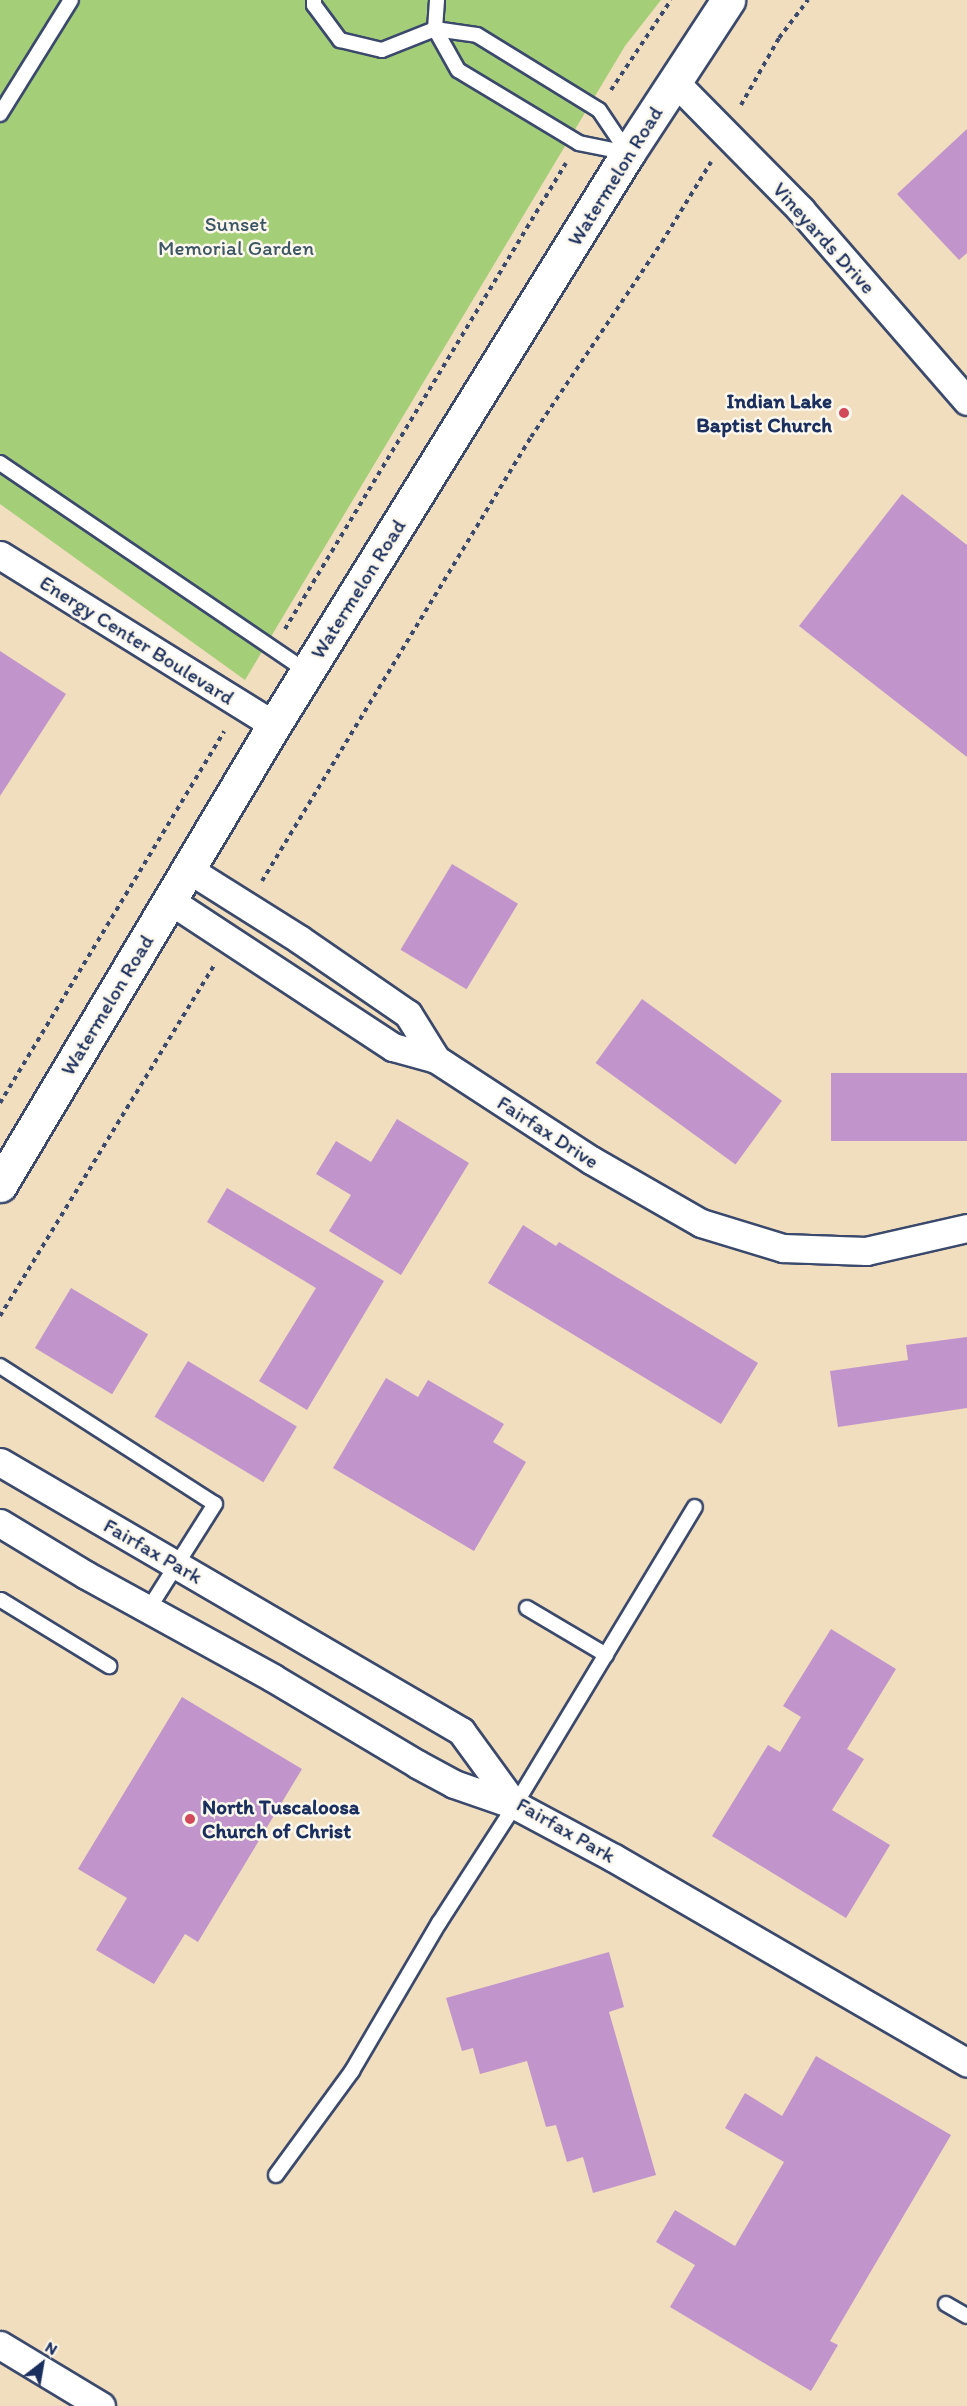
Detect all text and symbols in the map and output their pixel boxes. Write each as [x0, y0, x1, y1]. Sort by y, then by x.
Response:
street label: Watermelon Road [562, 102, 668, 250]
street label: Vineyards Drive [767, 177, 881, 299]
park label: Sunset Memorial Garden [158, 211, 314, 261]
place label: Indian Lake Baptist Church [696, 388, 832, 438]
marker: Indian Lake Baptist Church [837, 406, 851, 420]
street label: Watermelon Road [305, 515, 411, 663]
street label: Energy Center Boulevard [35, 570, 239, 710]
street label: Watermelon Road [55, 930, 159, 1080]
street label: Fairfax Drive [493, 1090, 603, 1174]
street label: Fairfax Park [99, 1513, 207, 1589]
street label: Fairfax Park [512, 1792, 620, 1868]
place label: North Tuscaloosa Church of Christ [202, 1794, 357, 1844]
marker: North Tuscaloosa Church of Christ [183, 1812, 197, 1826]
north arrow [12, 2334, 72, 2394]
text: N [42, 2337, 61, 2359]

